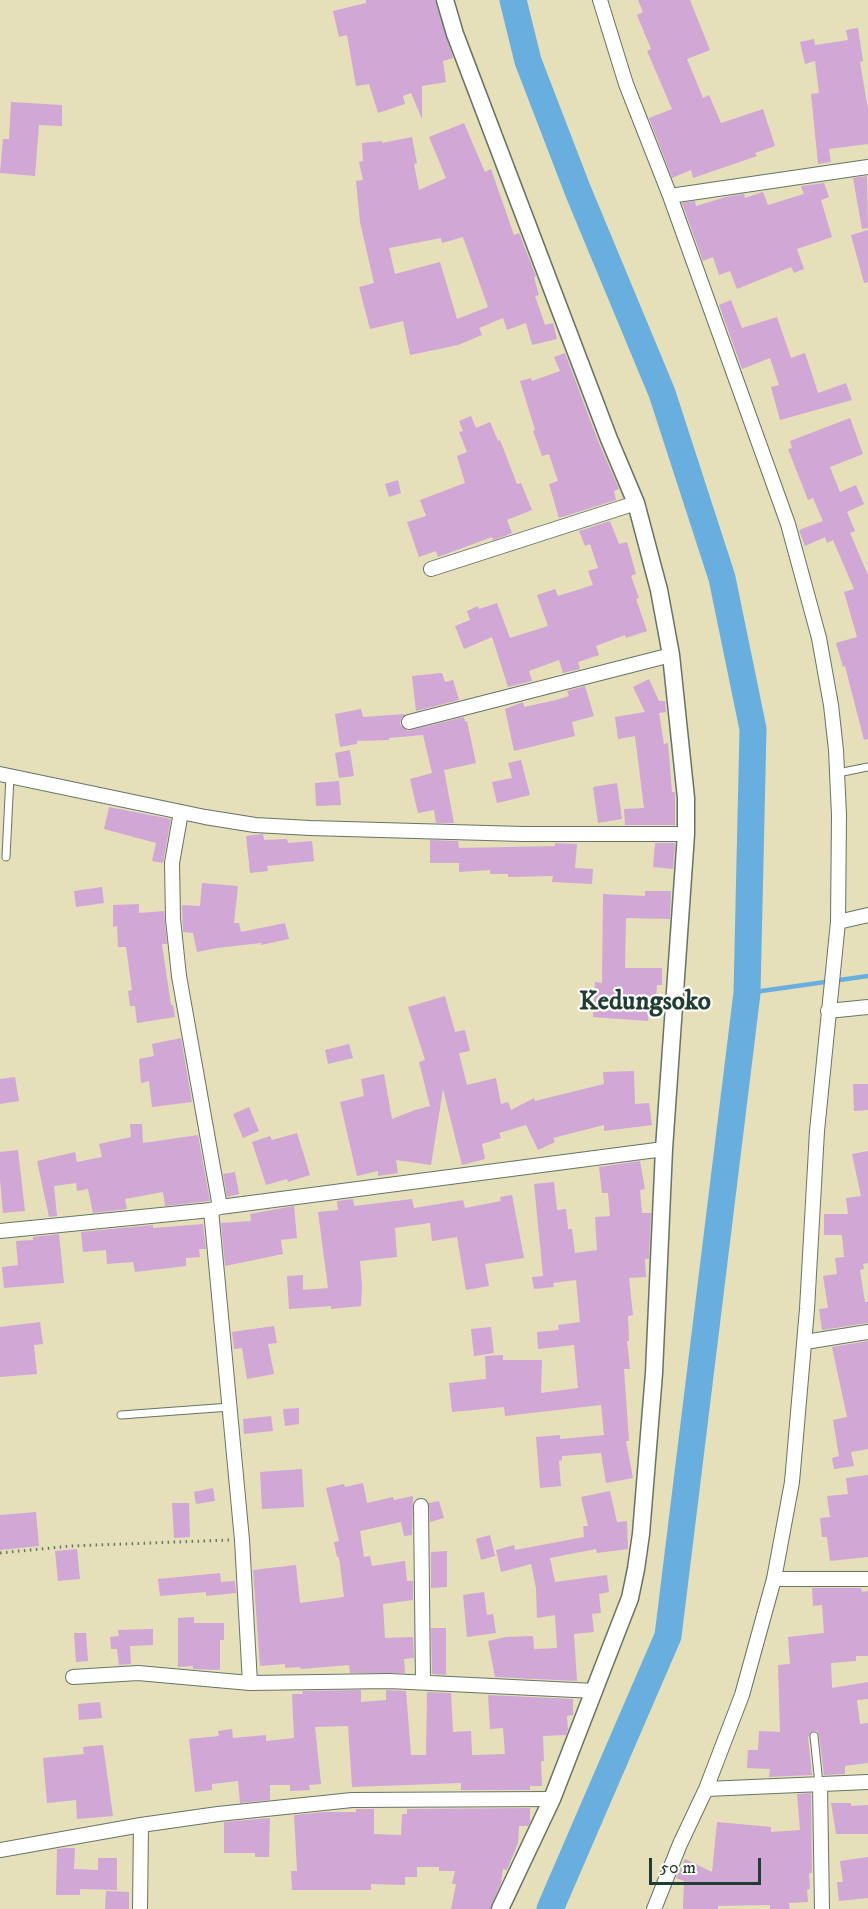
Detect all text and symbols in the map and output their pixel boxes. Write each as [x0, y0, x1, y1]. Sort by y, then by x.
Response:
district label: Kedungsoko [579, 987, 711, 1019]
scale bar [652, 1846, 764, 1884]
text: 50 m [660, 1857, 696, 1879]

